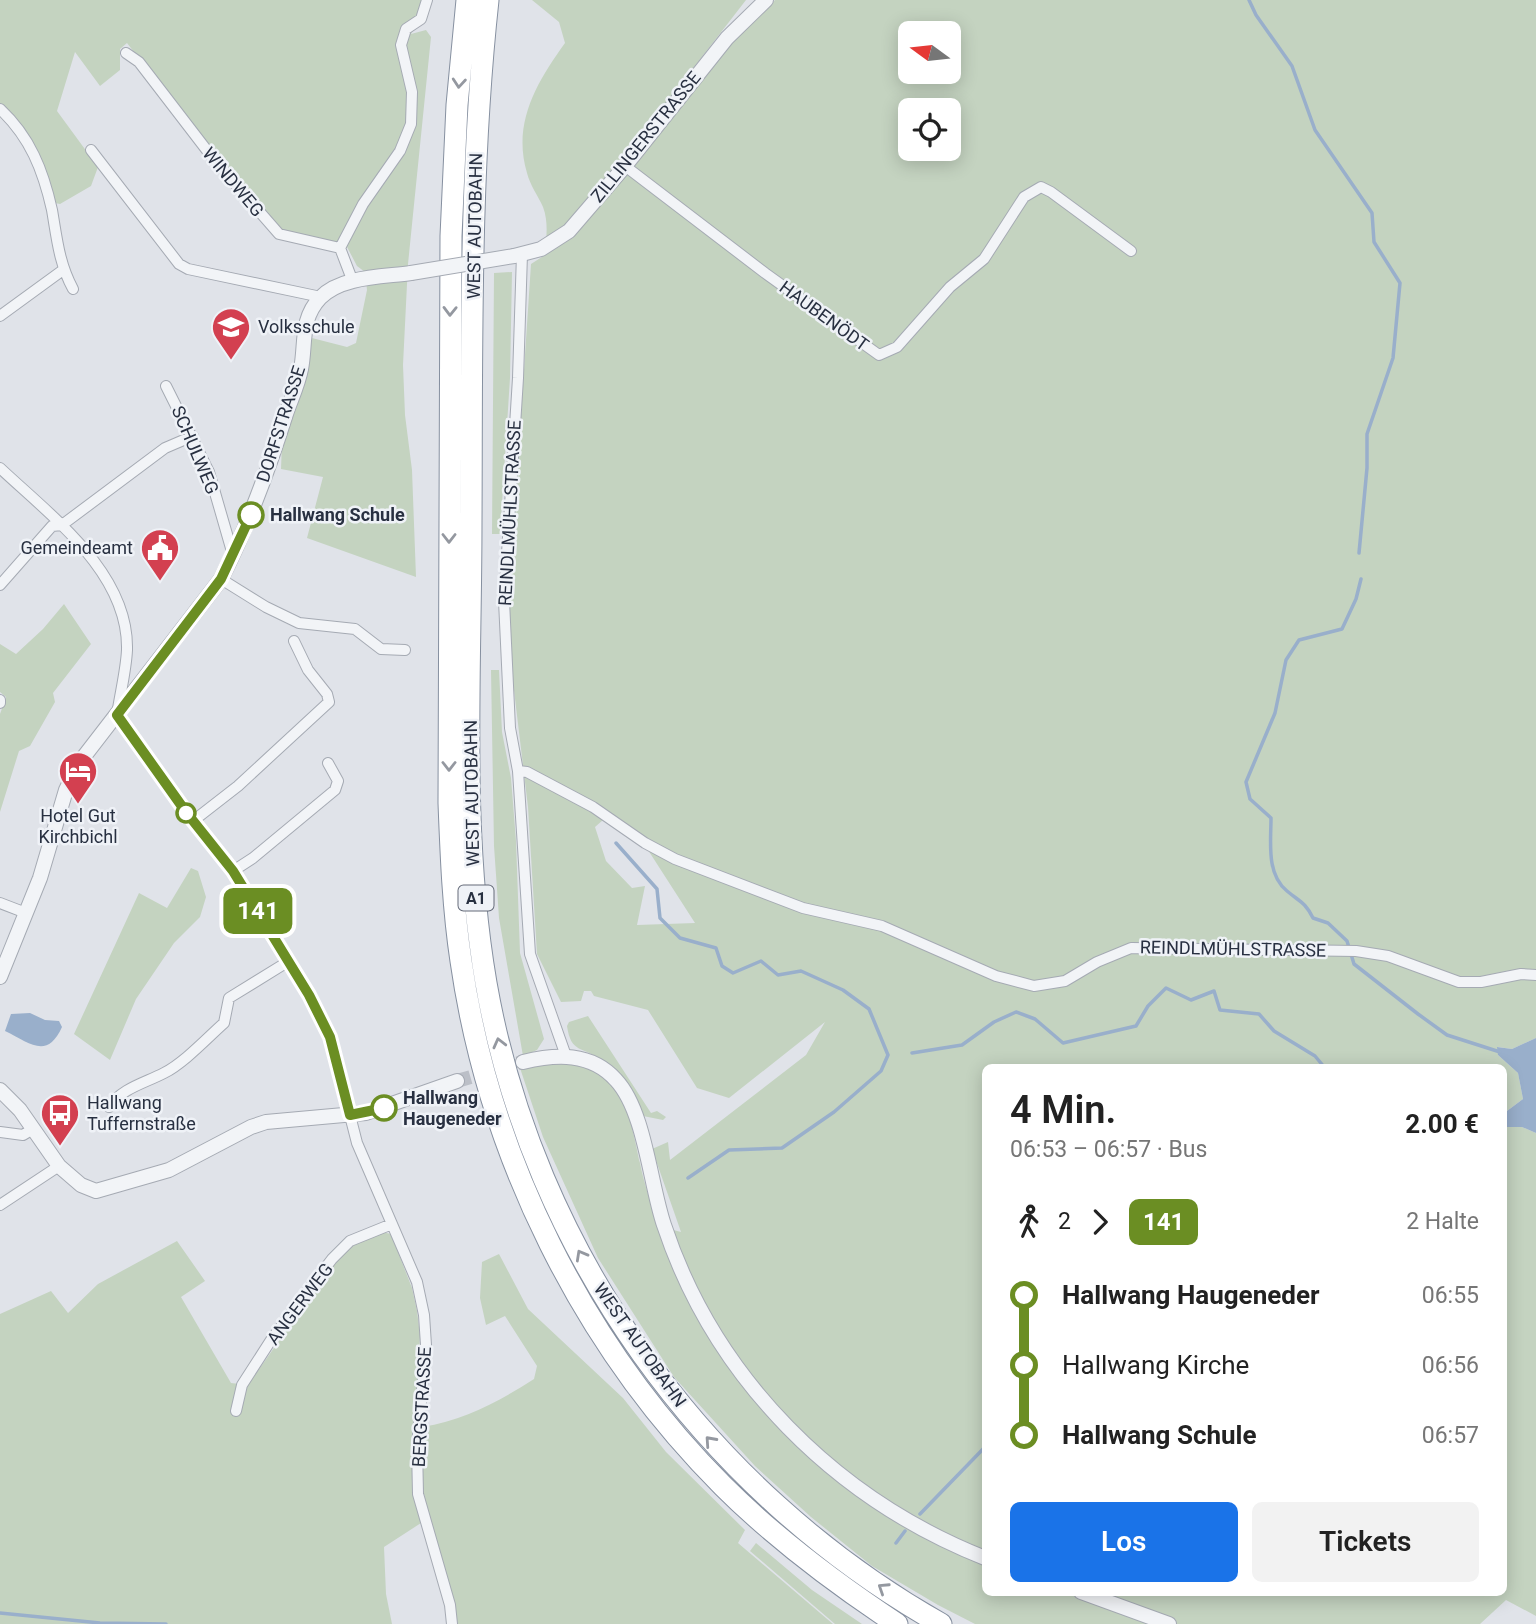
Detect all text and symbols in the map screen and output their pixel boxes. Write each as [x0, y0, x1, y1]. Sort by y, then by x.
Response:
north arrow [898, 21, 961, 84]
map controls [898, 21, 961, 161]
street label: ZILLINGERSTRASSE [586, 67, 705, 206]
one-way arrow [452, 78, 467, 89]
button: locate [898, 98, 961, 161]
street label: WINDWEG [198, 143, 268, 221]
street label: WEST AUTOBAHN [463, 153, 486, 299]
street label: HAUBENÖDT [776, 276, 873, 355]
one-way arrow [443, 305, 458, 316]
school or university icon: Volksschule [210, 306, 252, 361]
place label: Volksschule [258, 316, 355, 337]
street label: DORFSTRASSE [252, 363, 309, 485]
street label: SCHULWEG [167, 403, 223, 497]
street label: REINDLMÜHLSTRASSE [494, 419, 525, 607]
marker: Hallwang Schule [238, 502, 264, 528]
place label: Hallwang Schule [270, 504, 405, 525]
public building icon: Gemeindeamt [139, 527, 181, 582]
one-way arrow [441, 533, 457, 544]
place label: Gemeindeamt [20, 537, 133, 558]
street label: WEST AUTOBAHN [460, 720, 483, 866]
hotel icon: Hotel Gut Kirchbichl [57, 750, 99, 805]
one-way arrow [441, 761, 457, 771]
unlabelled marker [176, 803, 196, 823]
place label: Hotel Gut Kirchbichl [38, 805, 118, 847]
road number: A1 [458, 885, 494, 910]
line badge: 141 [218, 888, 298, 934]
text: 141 [237, 897, 279, 925]
street label: REINDLMÜHLSTRASSE [1140, 936, 1326, 961]
one-way arrow [493, 1037, 507, 1049]
place label: Hallwang Haugeneder [403, 1087, 502, 1129]
text: 4 Min. [1010, 1088, 1116, 1132]
bus stop icon: Hallwang Tuffernstraße [39, 1092, 81, 1147]
place label: Hallwang Tuffernstraße [87, 1092, 196, 1134]
marker: Hallwang Haugeneder [371, 1095, 397, 1121]
text: 2.00 € [1405, 1109, 1479, 1139]
text: 06:53 – 06:57 · Bus [1010, 1136, 1207, 1163]
icon: walk [1010, 1203, 1048, 1241]
icon: forward [1081, 1203, 1119, 1241]
text: 2 [1058, 1208, 1071, 1235]
text: 141 [1143, 1208, 1184, 1236]
text: 2 Halte [1406, 1208, 1479, 1235]
one-way arrow [575, 1249, 589, 1262]
street label: ANGERWEG [262, 1259, 337, 1349]
street label: WEST AUTOBAHN [590, 1279, 691, 1411]
text: Hallwang Haugeneder [1062, 1280, 1319, 1310]
text: 06:55 [1422, 1282, 1479, 1309]
street label: BERGSTRASSE [408, 1346, 435, 1468]
text: Hallwang Kirche [1062, 1350, 1249, 1380]
text: 06:56 [1422, 1352, 1479, 1379]
text: Hallwang Schule [1062, 1420, 1257, 1450]
text: 06:57 [1422, 1422, 1479, 1449]
one-way arrow [706, 1436, 719, 1449]
button: Los [1010, 1502, 1238, 1582]
button: Tickets [1252, 1502, 1479, 1582]
one-way arrow [878, 1584, 891, 1597]

